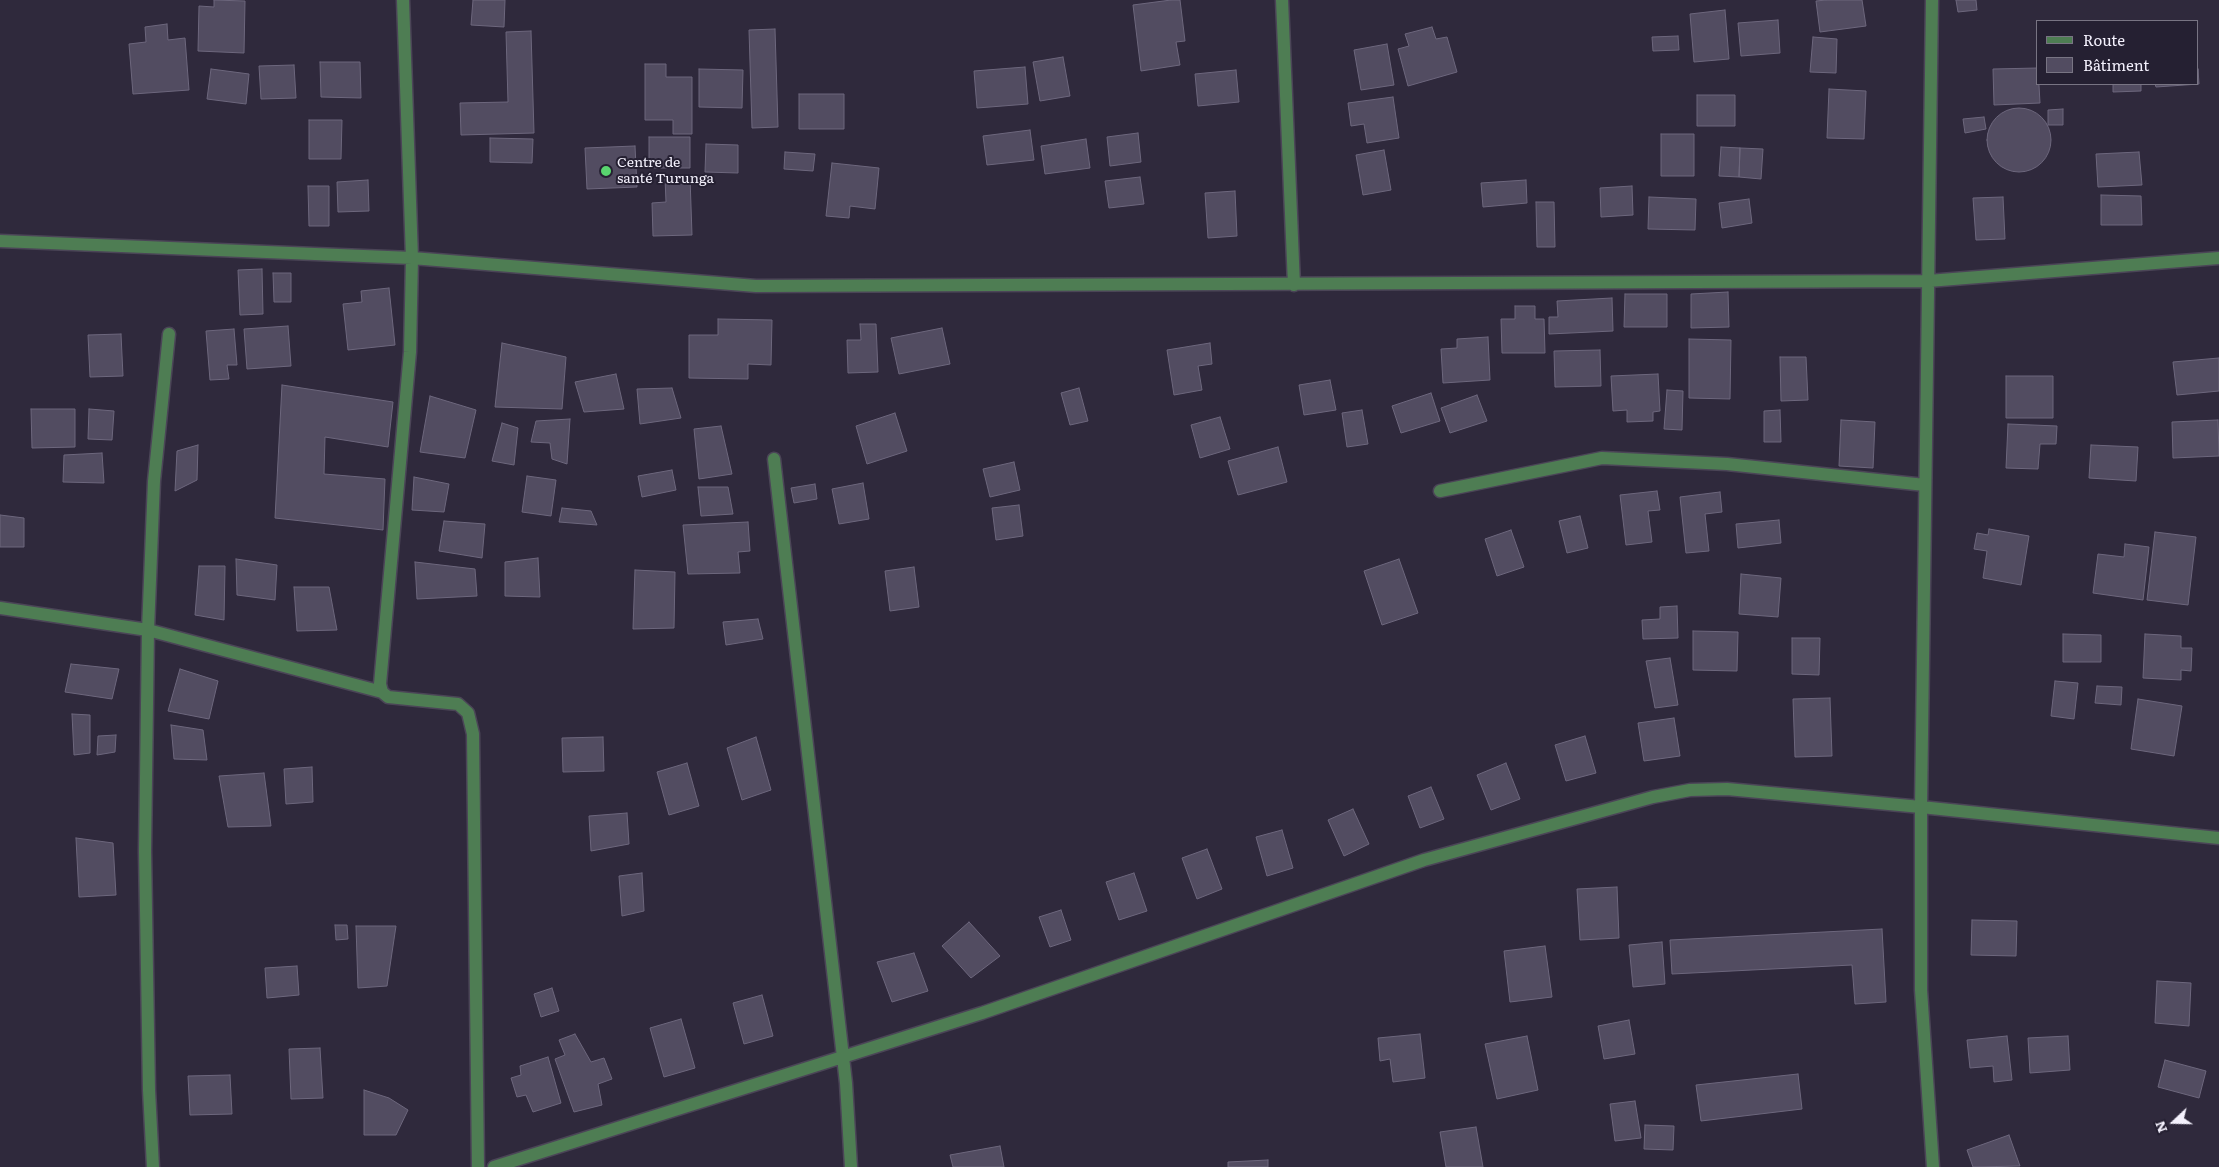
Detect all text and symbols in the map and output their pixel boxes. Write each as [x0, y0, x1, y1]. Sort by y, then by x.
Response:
legend [2036, 20, 2199, 85]
text: Route [2083, 28, 2125, 51]
text: Bâtiment [2083, 53, 2149, 76]
place label: Centre de santé Turunga [617, 155, 714, 188]
marker: Centre de santé Turunga [599, 164, 613, 178]
north arrow [2149, 1097, 2199, 1147]
text: N [2149, 1118, 2171, 1136]

